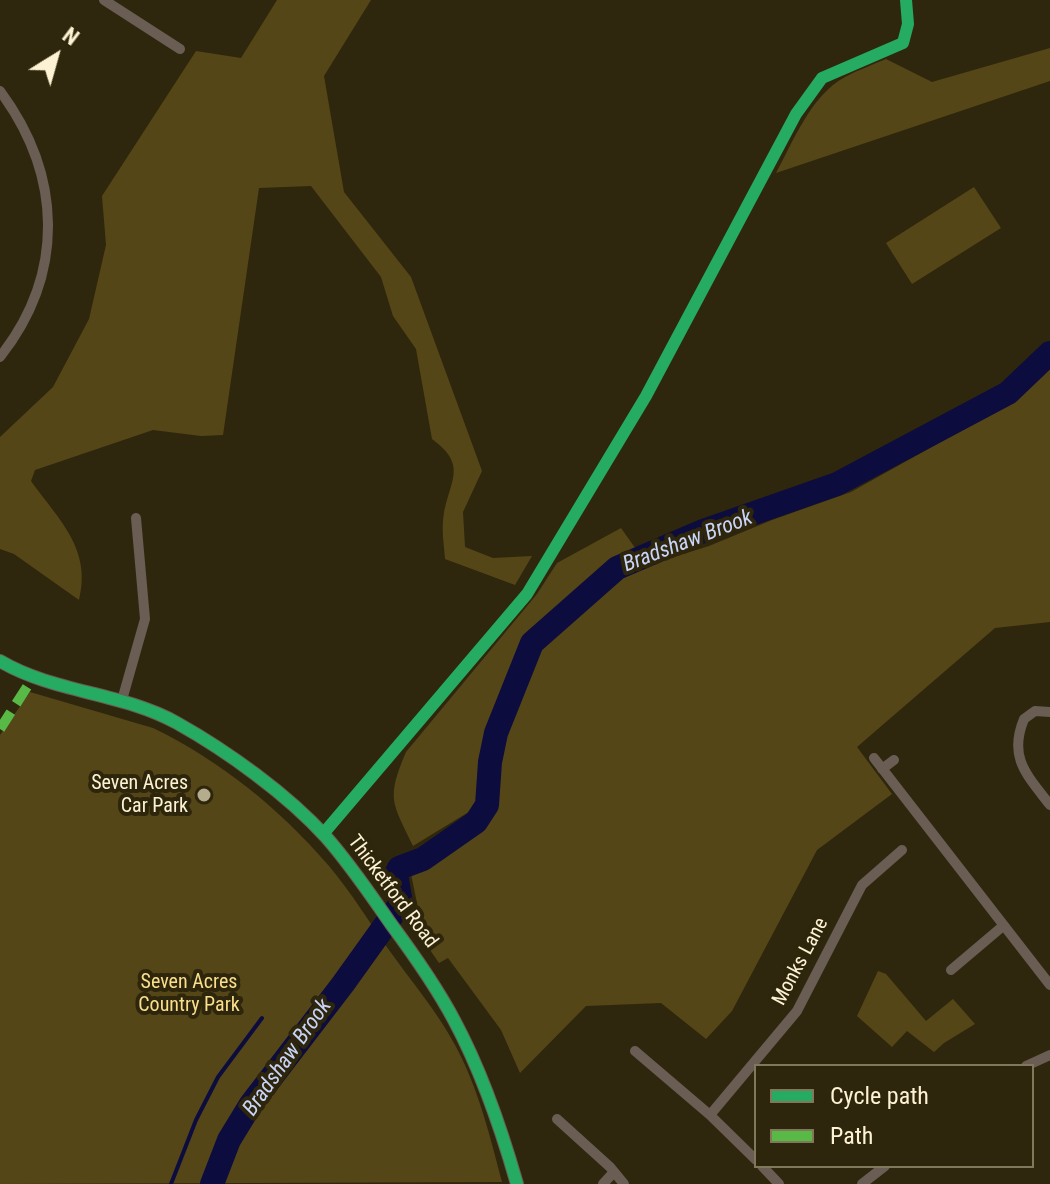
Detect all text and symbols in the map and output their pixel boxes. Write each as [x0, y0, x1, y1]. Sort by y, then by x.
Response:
north arrow [16, 16, 96, 96]
text: N [58, 22, 84, 50]
water label: Bradshaw Brook [619, 505, 757, 579]
place label: Seven Acres Car Park [91, 772, 188, 819]
marker: Seven Acres Car Park [195, 786, 213, 804]
street label: Thicketford Road [342, 831, 442, 953]
street label: Monks Lane [768, 914, 834, 1010]
park label: Seven Acres Country Park [138, 971, 240, 1018]
water label: Bradshaw Brook [238, 994, 338, 1122]
legend [754, 1064, 1034, 1168]
text: Cycle path [830, 1082, 929, 1110]
text: Path [830, 1122, 873, 1150]

